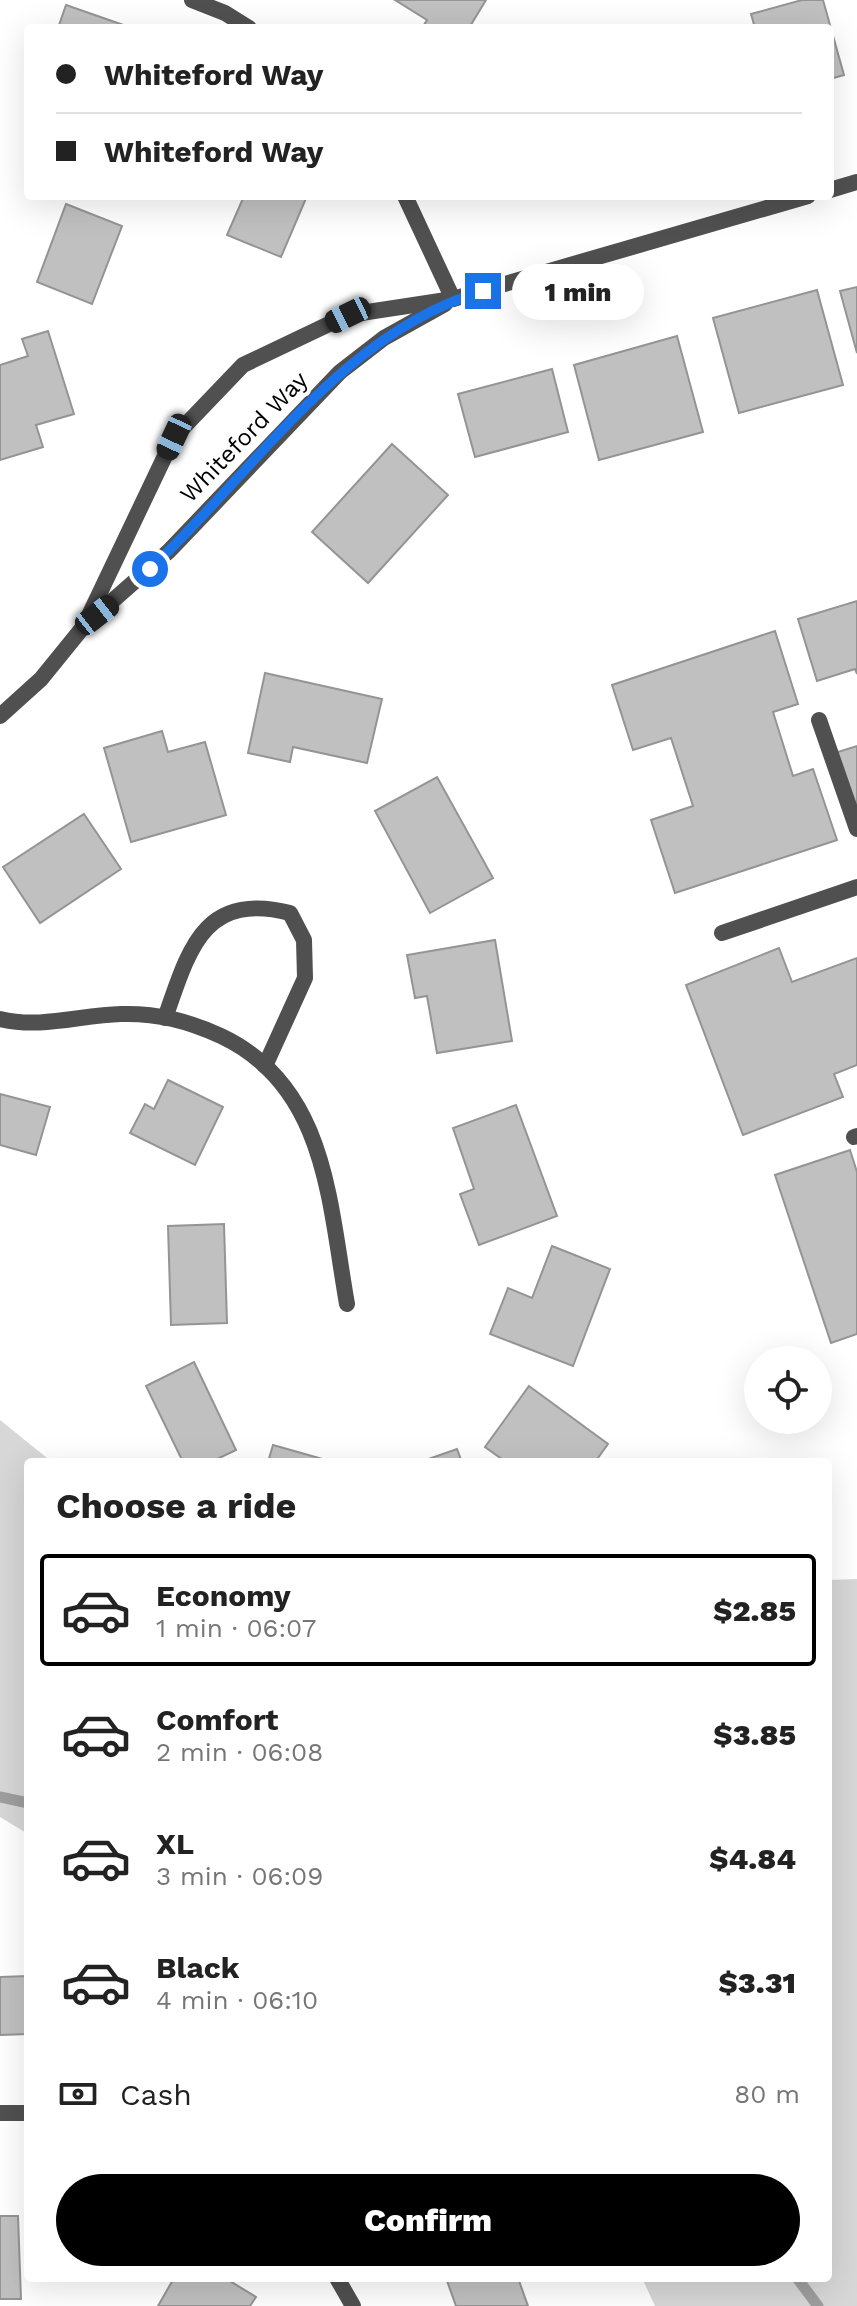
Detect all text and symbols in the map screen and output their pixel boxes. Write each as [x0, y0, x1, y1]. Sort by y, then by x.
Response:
text: Whiteford Way [104, 57, 323, 92]
text: Whiteford Way [104, 134, 323, 169]
callout: 1 min [511, 263, 643, 319]
route end [465, 273, 501, 309]
text: 1 min [545, 277, 611, 307]
car [321, 294, 375, 336]
street label: Whiteford Way [175, 365, 314, 508]
car [153, 410, 195, 464]
route start [132, 551, 168, 587]
car [71, 591, 123, 639]
map controls [744, 1346, 832, 1434]
button: locate [744, 1346, 832, 1434]
text: Choose a ride [56, 1485, 296, 1527]
icon: car [60, 1574, 132, 1646]
text: Economy [156, 1578, 291, 1613]
text: $2.85 [713, 1593, 796, 1628]
text: 1 min · 06:07 [156, 1613, 316, 1643]
icon: car [60, 1698, 132, 1770]
text: Comfort [156, 1702, 278, 1737]
text: $3.85 [713, 1717, 796, 1752]
text: 2 min · 06:08 [156, 1737, 323, 1767]
icon: car [60, 1822, 132, 1894]
text: XL [156, 1826, 194, 1861]
text: $4.84 [709, 1841, 796, 1876]
text: 3 min · 06:09 [156, 1861, 323, 1891]
icon: car [60, 1946, 132, 2018]
text: Black [156, 1950, 240, 1985]
text: $3.31 [718, 1965, 796, 2000]
text: 4 min · 06:10 [156, 1985, 318, 2015]
icon: cash [56, 2072, 100, 2116]
text: Cash [120, 2077, 192, 2112]
text: 80 m [734, 2079, 800, 2109]
button: Confirm [56, 2174, 800, 2266]

